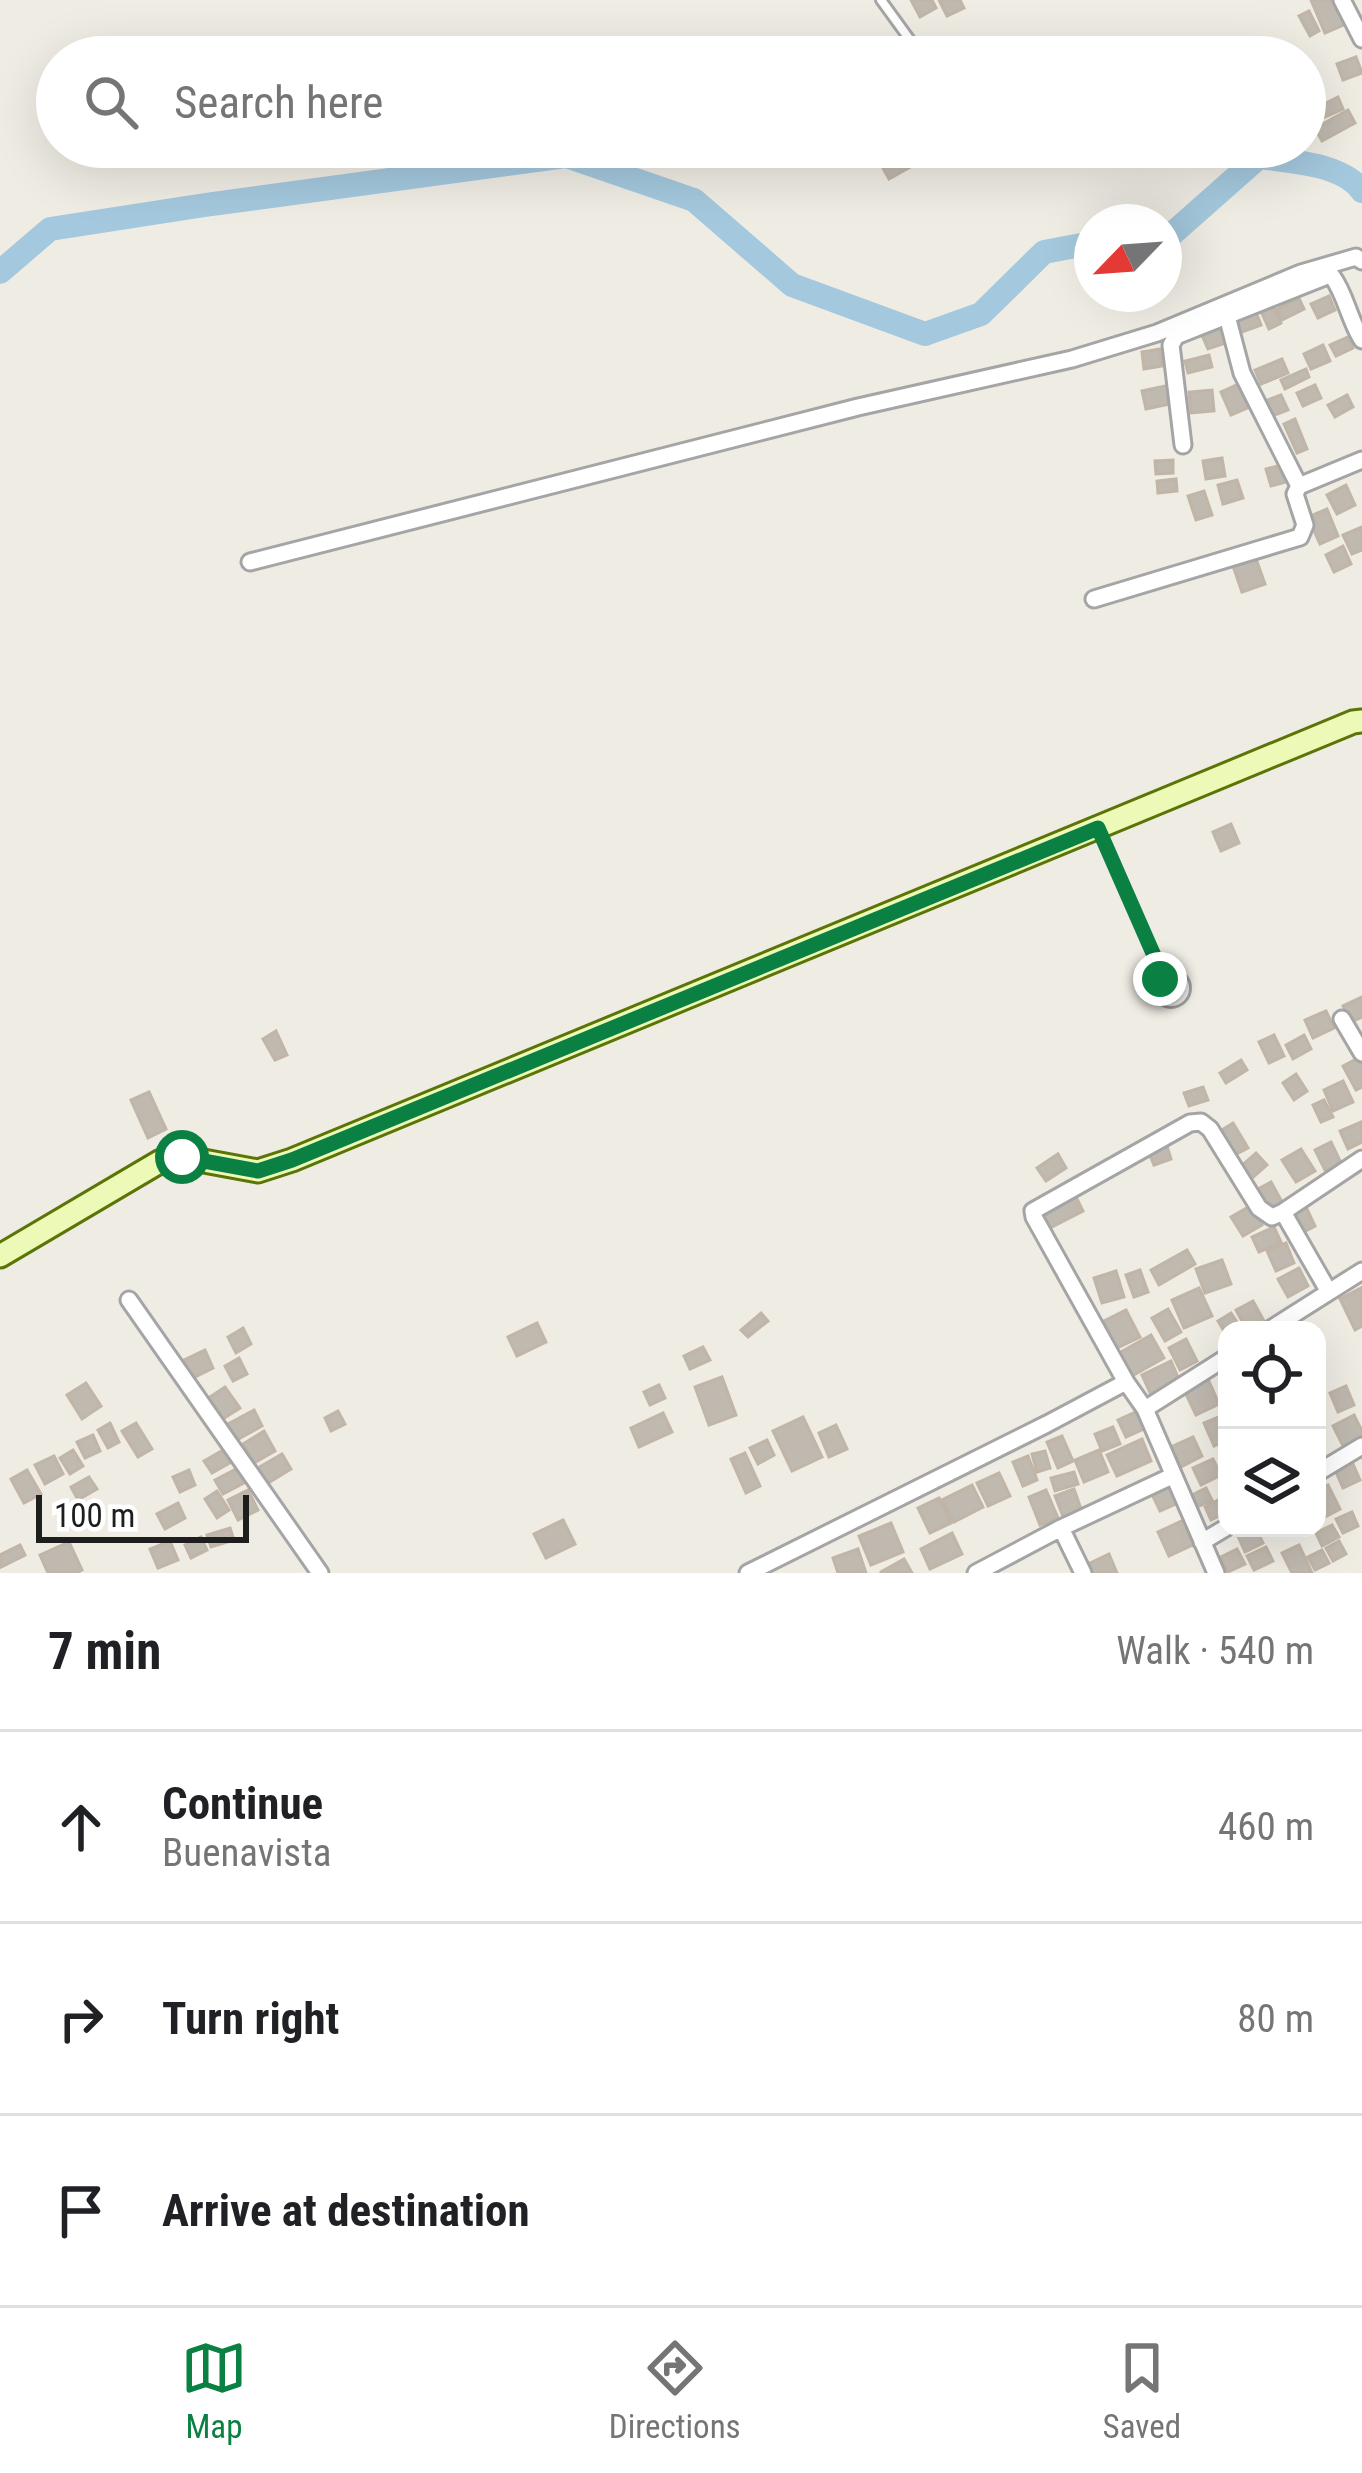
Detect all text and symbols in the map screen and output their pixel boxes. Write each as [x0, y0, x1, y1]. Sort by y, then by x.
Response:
search box [36, 36, 1326, 168]
icon: search [78, 69, 144, 135]
text: Search here [174, 76, 383, 129]
north arrow [1074, 204, 1182, 312]
route end [1133, 952, 1187, 1006]
route start [155, 1130, 209, 1184]
map controls [1218, 1321, 1326, 1537]
button: locate [1218, 1321, 1326, 1429]
button: layers [1218, 1429, 1326, 1537]
scale bar [36, 1489, 249, 1542]
text: 100 m [54, 1496, 135, 1535]
text: 7 min [48, 1622, 161, 1681]
text: Walk · 540 m [1116, 1628, 1314, 1674]
text: Continue [162, 1777, 323, 1830]
icon: ahead [48, 1794, 114, 1860]
text: 460 m [1218, 1804, 1314, 1850]
text: Buenavista [162, 1830, 331, 1876]
icon: right [48, 1986, 114, 2052]
text: Turn right [162, 1992, 339, 2045]
text: 80 m [1237, 1996, 1314, 2042]
icon: arrive [48, 2178, 114, 2244]
text: Arrive at destination [162, 2184, 530, 2237]
tab: Map [181, 2335, 247, 2446]
tab: Directions [609, 2335, 741, 2446]
tab: Saved [1103, 2335, 1181, 2446]

